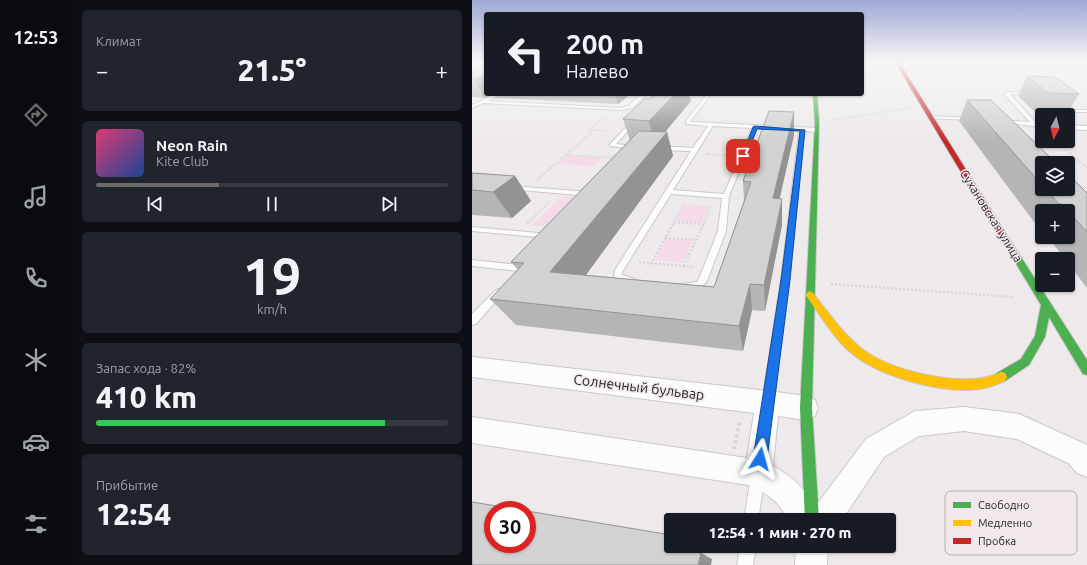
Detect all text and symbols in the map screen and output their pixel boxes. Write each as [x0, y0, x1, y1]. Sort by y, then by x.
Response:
text: 12:53 [13, 27, 59, 47]
icon: left [500, 28, 552, 80]
text: 200 m [566, 28, 644, 59]
text: Климат [96, 34, 141, 48]
text: 21.5° [237, 53, 307, 87]
text: − [96, 58, 108, 83]
text: + [436, 58, 448, 83]
text: Налево [566, 61, 629, 81]
icon: directions [22, 101, 50, 129]
north arrow [1035, 108, 1075, 148]
map controls [1035, 108, 1075, 292]
text: Neon Rain [156, 137, 228, 154]
pin [726, 139, 760, 173]
icon: arrive [732, 145, 754, 167]
text: Kite Club [156, 154, 209, 168]
button: layers [1035, 156, 1075, 196]
street label: Сухановская улица [958, 167, 1025, 264]
icon: music [22, 183, 50, 211]
icon: previous [144, 193, 166, 215]
icon: pause [261, 193, 283, 215]
icon: next [378, 193, 400, 215]
button: + [1035, 204, 1075, 244]
text: 19 [243, 247, 301, 305]
button: − [1035, 252, 1075, 292]
icon: phone [22, 264, 50, 292]
text: km/h [257, 302, 287, 316]
icon: climate [22, 346, 50, 374]
text: Запас хода · 82% [96, 361, 196, 375]
street label: Солнечный бульвар [573, 371, 705, 403]
text: 410 km [96, 380, 197, 414]
icon: car [22, 428, 50, 456]
position arrow [739, 438, 781, 480]
text: Прибытие [96, 478, 158, 492]
legend [945, 491, 1077, 555]
text: 12:54 [96, 497, 171, 531]
text: Свободно [978, 499, 1029, 511]
speed limit sign: 30 [484, 501, 536, 553]
icon: filters [22, 510, 50, 538]
text: Медленно [978, 517, 1032, 529]
text: 12:54 · 1 мин · 270 m [709, 524, 851, 541]
text: Пробка [978, 535, 1016, 547]

